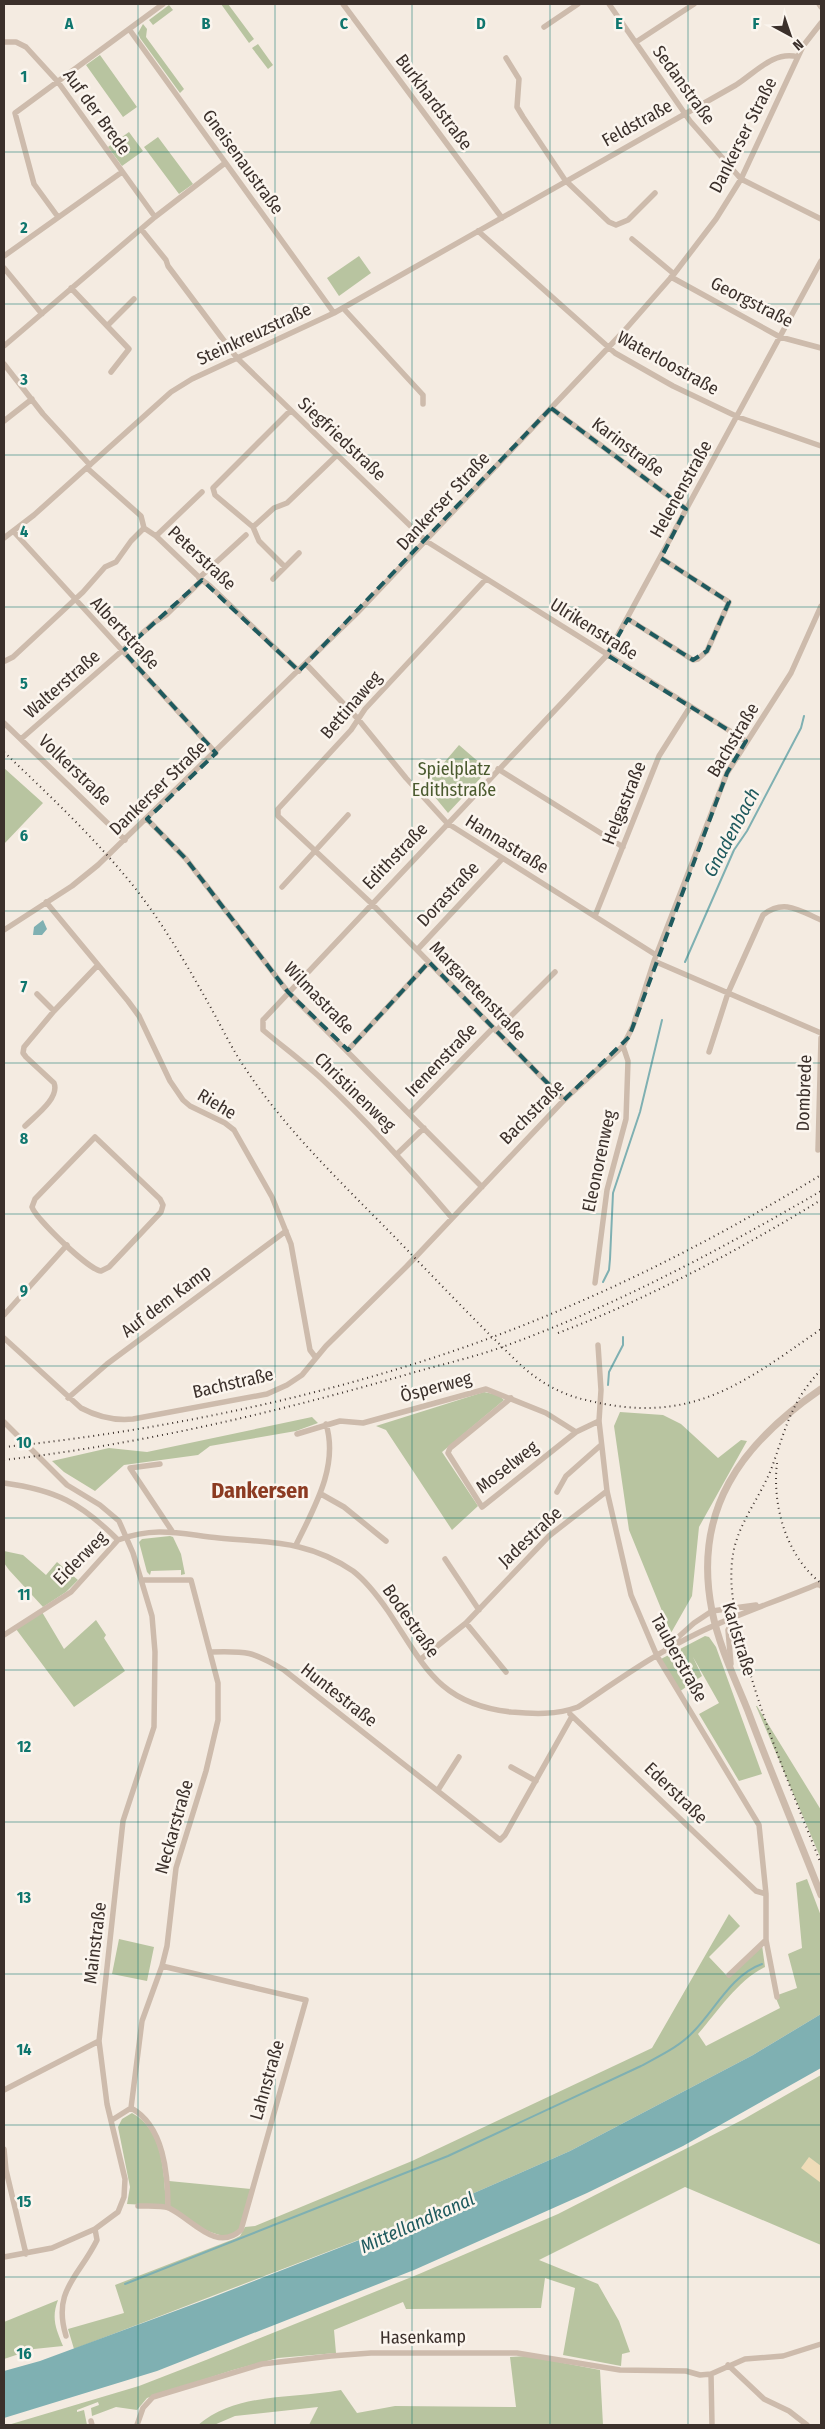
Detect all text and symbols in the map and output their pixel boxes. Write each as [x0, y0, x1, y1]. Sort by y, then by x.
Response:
north arrow [765, 10, 815, 60]
text: A [64, 14, 74, 33]
text: B [202, 14, 211, 33]
text: C [340, 14, 349, 33]
text: D [476, 14, 486, 33]
text: E [615, 14, 623, 33]
text: F [752, 14, 760, 33]
text: N [789, 35, 807, 54]
street label: Sedanstraße [648, 41, 720, 129]
street label: Burkhardstraße [391, 50, 477, 154]
street label: Auf der Brede [58, 65, 136, 159]
text: 1 [21, 67, 27, 86]
street label: Dankerser Straße [704, 73, 782, 196]
street label: Feldstraße [598, 95, 676, 151]
street label: Gneisenaustraße [198, 105, 288, 219]
text: 2 [19, 218, 28, 237]
street label: Georgstraße [707, 272, 797, 332]
street label: Steinkreuzstraße [193, 298, 315, 370]
street label: Waterloostraße [613, 326, 723, 400]
text: 3 [19, 370, 28, 389]
street label: Siegfriedstraße [293, 393, 391, 485]
street label: Karinstraße [587, 413, 669, 481]
street label: Helenenstraße [645, 436, 717, 542]
street label: Dankerser Straße [392, 447, 494, 555]
street label: Peterstraße [163, 521, 241, 595]
text: 4 [20, 522, 28, 541]
street label: Albertstraße [86, 592, 164, 674]
street label: Ulrikenstraße [546, 593, 642, 665]
street label: Walterstraße [19, 645, 105, 723]
street label: Bettinaweg [316, 666, 387, 743]
text: 5 [20, 674, 28, 693]
street label: Bachstraße [702, 699, 764, 781]
street label: Volkerstraße [34, 730, 116, 810]
street label: Dankerser Straße [105, 736, 211, 840]
park label: Spielplatz Edithstraße [412, 758, 496, 801]
street label: Helgastraße [597, 758, 651, 848]
water label: Gnadenbach [698, 784, 765, 881]
street label: Hannastraße [461, 810, 553, 878]
street label: Edithstraße [358, 818, 432, 894]
text: 6 [20, 826, 28, 845]
street label: Dorastraße [412, 857, 484, 931]
street label: Margaretenstraße [425, 937, 531, 1045]
street label: Wilmastraße [279, 957, 359, 1039]
text: 7 [21, 977, 28, 996]
street label: Irenenstraße [400, 1019, 482, 1101]
street label: Christinenweg [310, 1048, 401, 1137]
street label: Dombrede [792, 1054, 816, 1132]
street label: Bachstraße [495, 1075, 569, 1149]
street label: Riehe [193, 1084, 241, 1124]
street label: Eleonorenweg [577, 1108, 621, 1214]
text: 8 [20, 1129, 29, 1148]
street label: Auf dem Kamp [117, 1260, 215, 1342]
text: 9 [20, 1281, 28, 1300]
street label: Bachstraße [190, 1363, 276, 1403]
street label: Ösperweg [398, 1367, 475, 1407]
text: 10 [16, 1433, 32, 1452]
street label: Moselweg [472, 1436, 543, 1498]
district label: Dankersen [211, 1477, 309, 1504]
street label: Jadestraße [494, 1502, 566, 1572]
street label: Eiderweg [49, 1526, 112, 1589]
street label: Bodestraße [378, 1580, 444, 1662]
text: 11 [17, 1585, 31, 1604]
street label: Karlstraße [717, 1599, 761, 1679]
street label: Tauberstraße [646, 1610, 712, 1706]
street label: Huntestraße [296, 1658, 382, 1732]
text: 12 [17, 1737, 32, 1756]
street label: Ederstraße [640, 1758, 712, 1829]
street label: Neckarstraße [150, 1777, 198, 1877]
text: 13 [17, 1888, 32, 1907]
street label: Mainstraße [79, 1901, 111, 1985]
street label: Lahnstraße [245, 2037, 289, 2123]
text: 14 [17, 2040, 32, 2059]
water label: Mittellandkanal [356, 2187, 478, 2258]
text: 15 [17, 2192, 31, 2211]
street label: Hasenkamp [380, 2325, 466, 2349]
text: 16 [16, 2344, 32, 2363]

